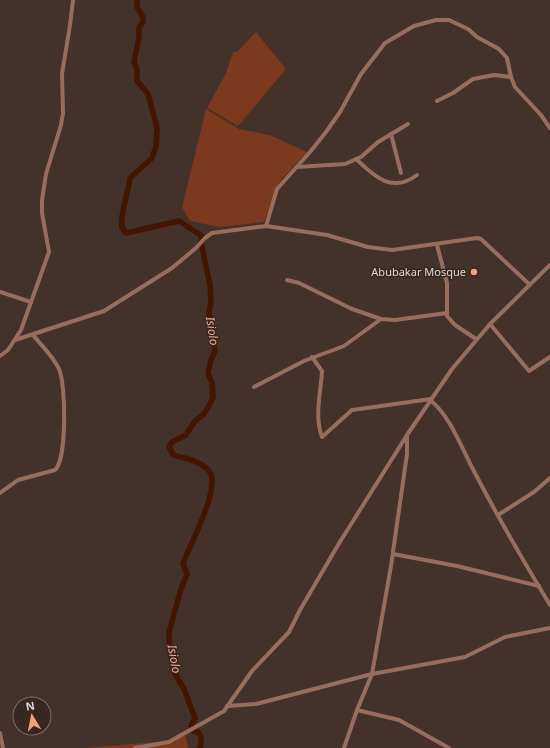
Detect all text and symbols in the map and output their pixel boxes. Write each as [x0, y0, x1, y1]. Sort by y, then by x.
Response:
place label: Abubakar Mosque [371, 264, 466, 279]
marker: Abubakar Mosque [469, 267, 479, 277]
water label: Isiolo [202, 314, 223, 347]
water label: Isiolo [163, 642, 185, 675]
north arrow [12, 696, 52, 736]
text: N [24, 697, 36, 714]

